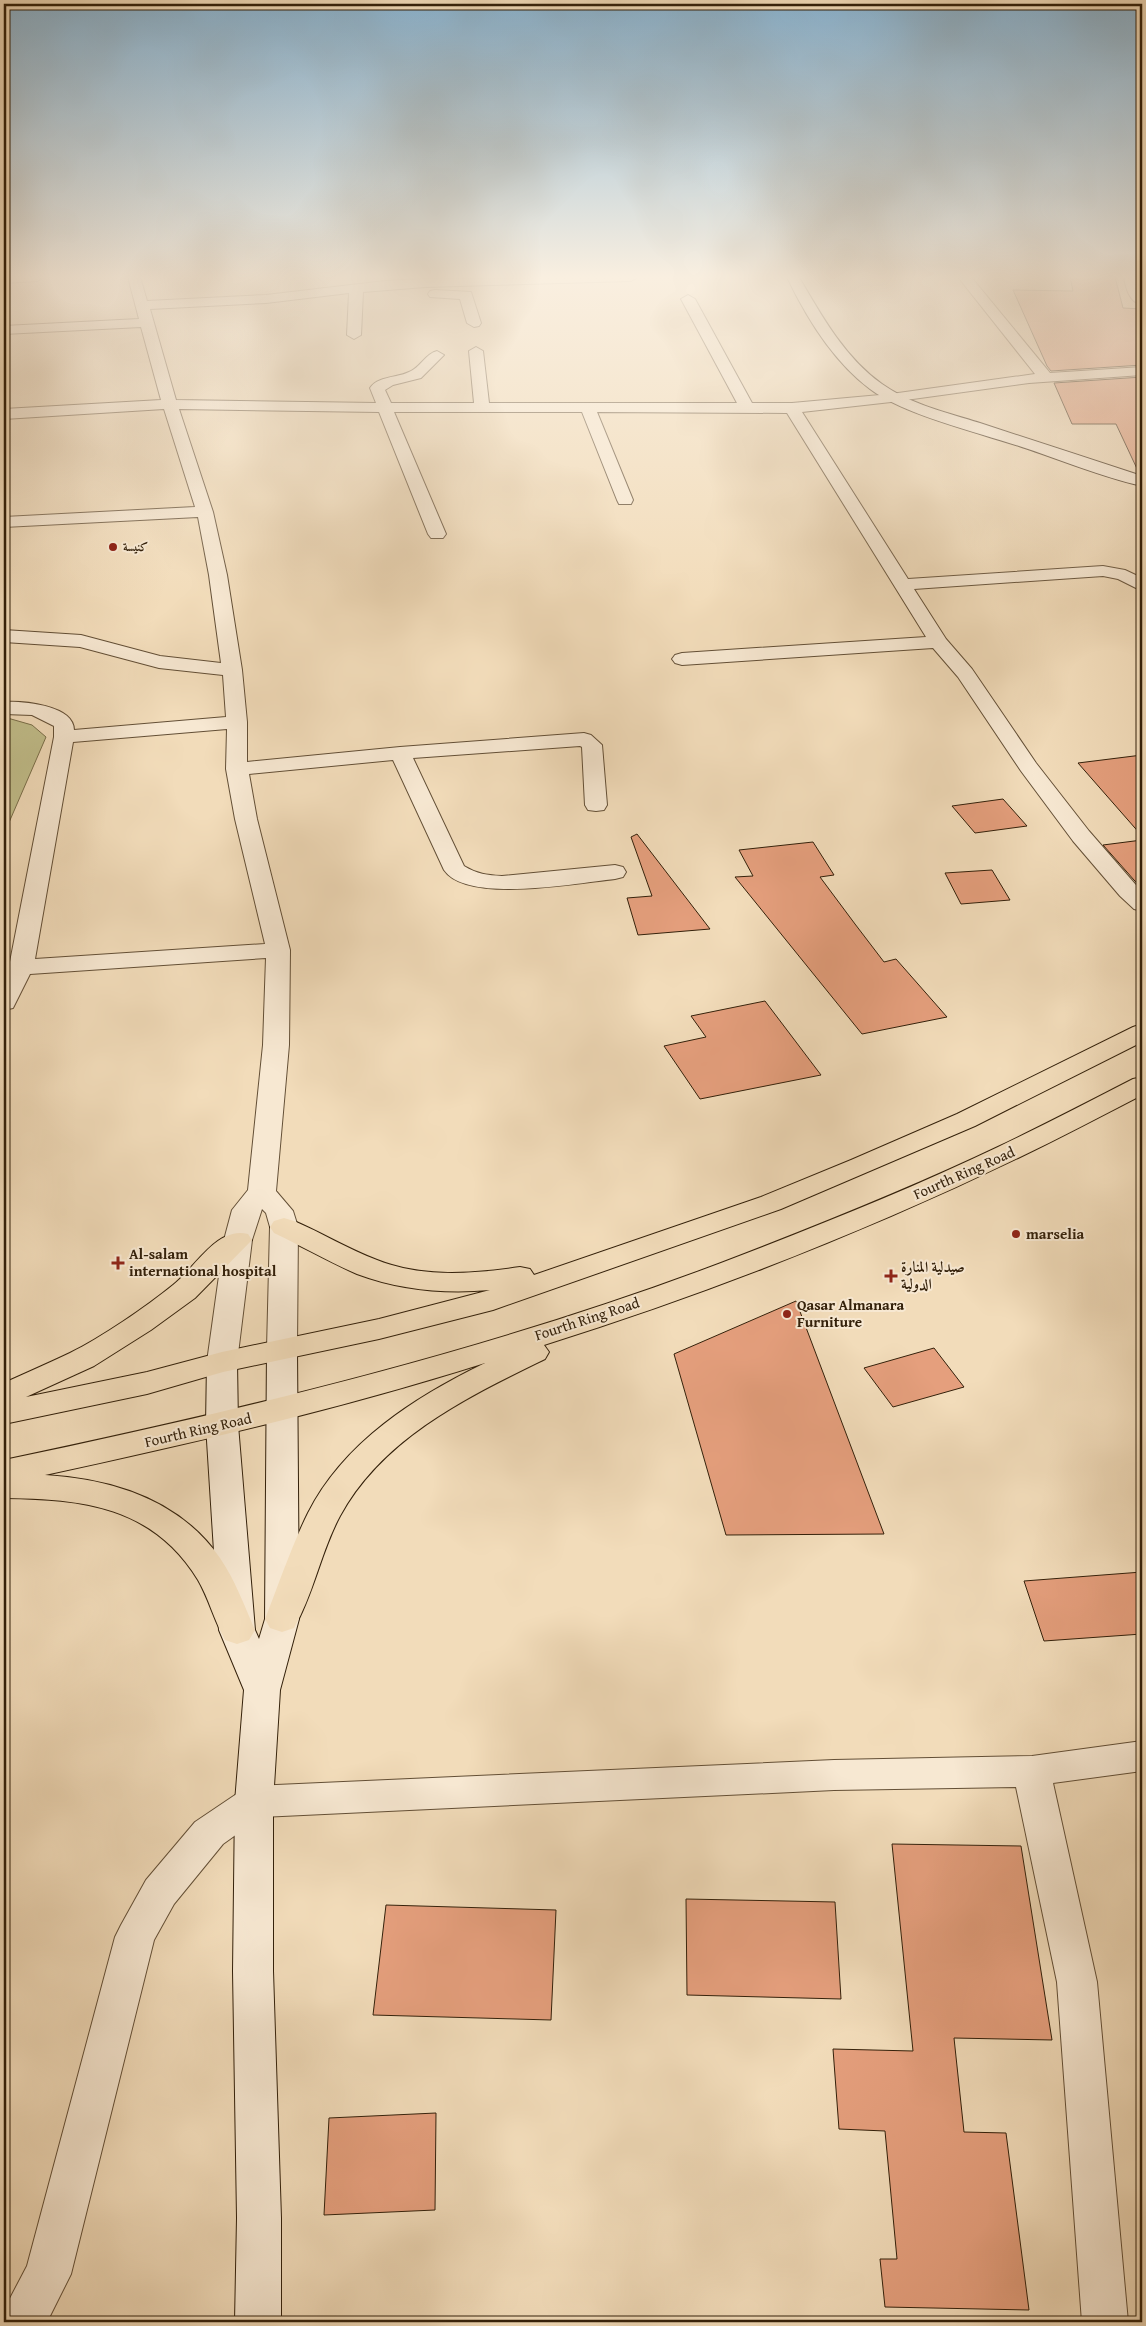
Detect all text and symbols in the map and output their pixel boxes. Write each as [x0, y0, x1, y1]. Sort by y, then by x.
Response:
place label: كنيسة [123, 538, 148, 555]
marker: كنيسة [107, 541, 119, 553]
street label: Fourth Ring Road [910, 1141, 1018, 1204]
place label: marselia [1026, 1223, 1085, 1244]
marker: marselia [1010, 1228, 1022, 1240]
place label: Al-salam international hospital [129, 1243, 277, 1281]
marker: Al-salam international hospital [111, 1256, 125, 1270]
place label: صيدلية المنارة الدولية [901, 1256, 965, 1294]
marker: صيدلية المنارة الدولية [885, 1270, 897, 1282]
street label: Fourth Ring Road [532, 1292, 642, 1345]
place label: Qasar Almanara Furniture [797, 1294, 905, 1332]
marker: Qasar Almanara Furniture [781, 1308, 793, 1320]
street label: Fourth Ring Road [142, 1407, 253, 1452]

